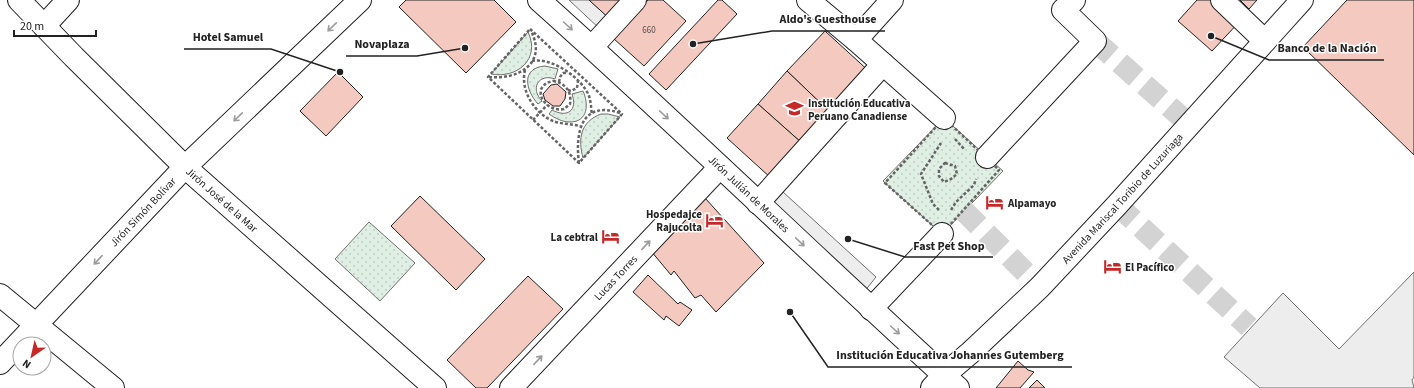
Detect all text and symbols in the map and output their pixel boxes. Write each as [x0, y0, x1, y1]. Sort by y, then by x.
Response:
callout: Aldo's Guesthouse [772, 7, 885, 31]
text: Aldo's Guesthouse [779, 11, 876, 28]
scale bar [14, 12, 96, 38]
text: 20 m [20, 18, 44, 35]
one-way arrow [563, 21, 573, 30]
one-way arrow [327, 22, 337, 32]
house number: 660 [642, 24, 656, 37]
callout: Hotel Samuel [184, 25, 271, 49]
text: Hotel Samuel [193, 29, 264, 46]
callout: Novaplaza [346, 32, 417, 56]
text: Novaplaza [354, 36, 410, 53]
callout: Banco de la Nación [1269, 36, 1384, 60]
text: Banco de la Nación [1277, 40, 1377, 57]
place label: Institución Educativa Peruano Canadiense [808, 96, 911, 124]
school or university icon: Institución Educativa Peruano Canadiense [785, 99, 805, 119]
one-way arrow [659, 110, 669, 119]
one-way arrow [233, 112, 243, 121]
street label: Avenida Mariscal Toribio de Luzuriaga [1059, 130, 1186, 267]
street label: Jirón Julián de Morales [705, 152, 793, 236]
street label: Jirón José de la Mar [183, 164, 261, 236]
street label: Jirón Simón Bolívar [107, 174, 180, 250]
hotel icon: Alpamayo [985, 193, 1005, 213]
place label: Alpamayo [1007, 196, 1056, 211]
place label: Hospedajce Rajucolta [646, 207, 702, 235]
hotel icon: Hospedajce Rajucolta [705, 210, 725, 230]
hotel icon: La cebtral [601, 227, 621, 247]
place label: La cebtral [551, 230, 599, 245]
callout: Fast Pet Shop [905, 233, 993, 257]
one-way arrow [794, 237, 805, 246]
text: Fast Pet Shop [913, 238, 985, 255]
one-way arrow [641, 240, 651, 250]
street label: Lucas Torres [591, 252, 641, 304]
one-way arrow [93, 254, 102, 265]
hotel icon: El Pacífico [1102, 257, 1122, 277]
place label: El Pacífico [1125, 260, 1174, 275]
one-way arrow [890, 325, 900, 335]
north arrow [12, 336, 52, 376]
callout: Institución Educativa Johannes Gutemberg [828, 343, 1072, 367]
text: Institución Educativa Johannes Gutemberg [836, 347, 1064, 364]
one-way arrow [533, 355, 542, 365]
text: N [19, 356, 34, 372]

